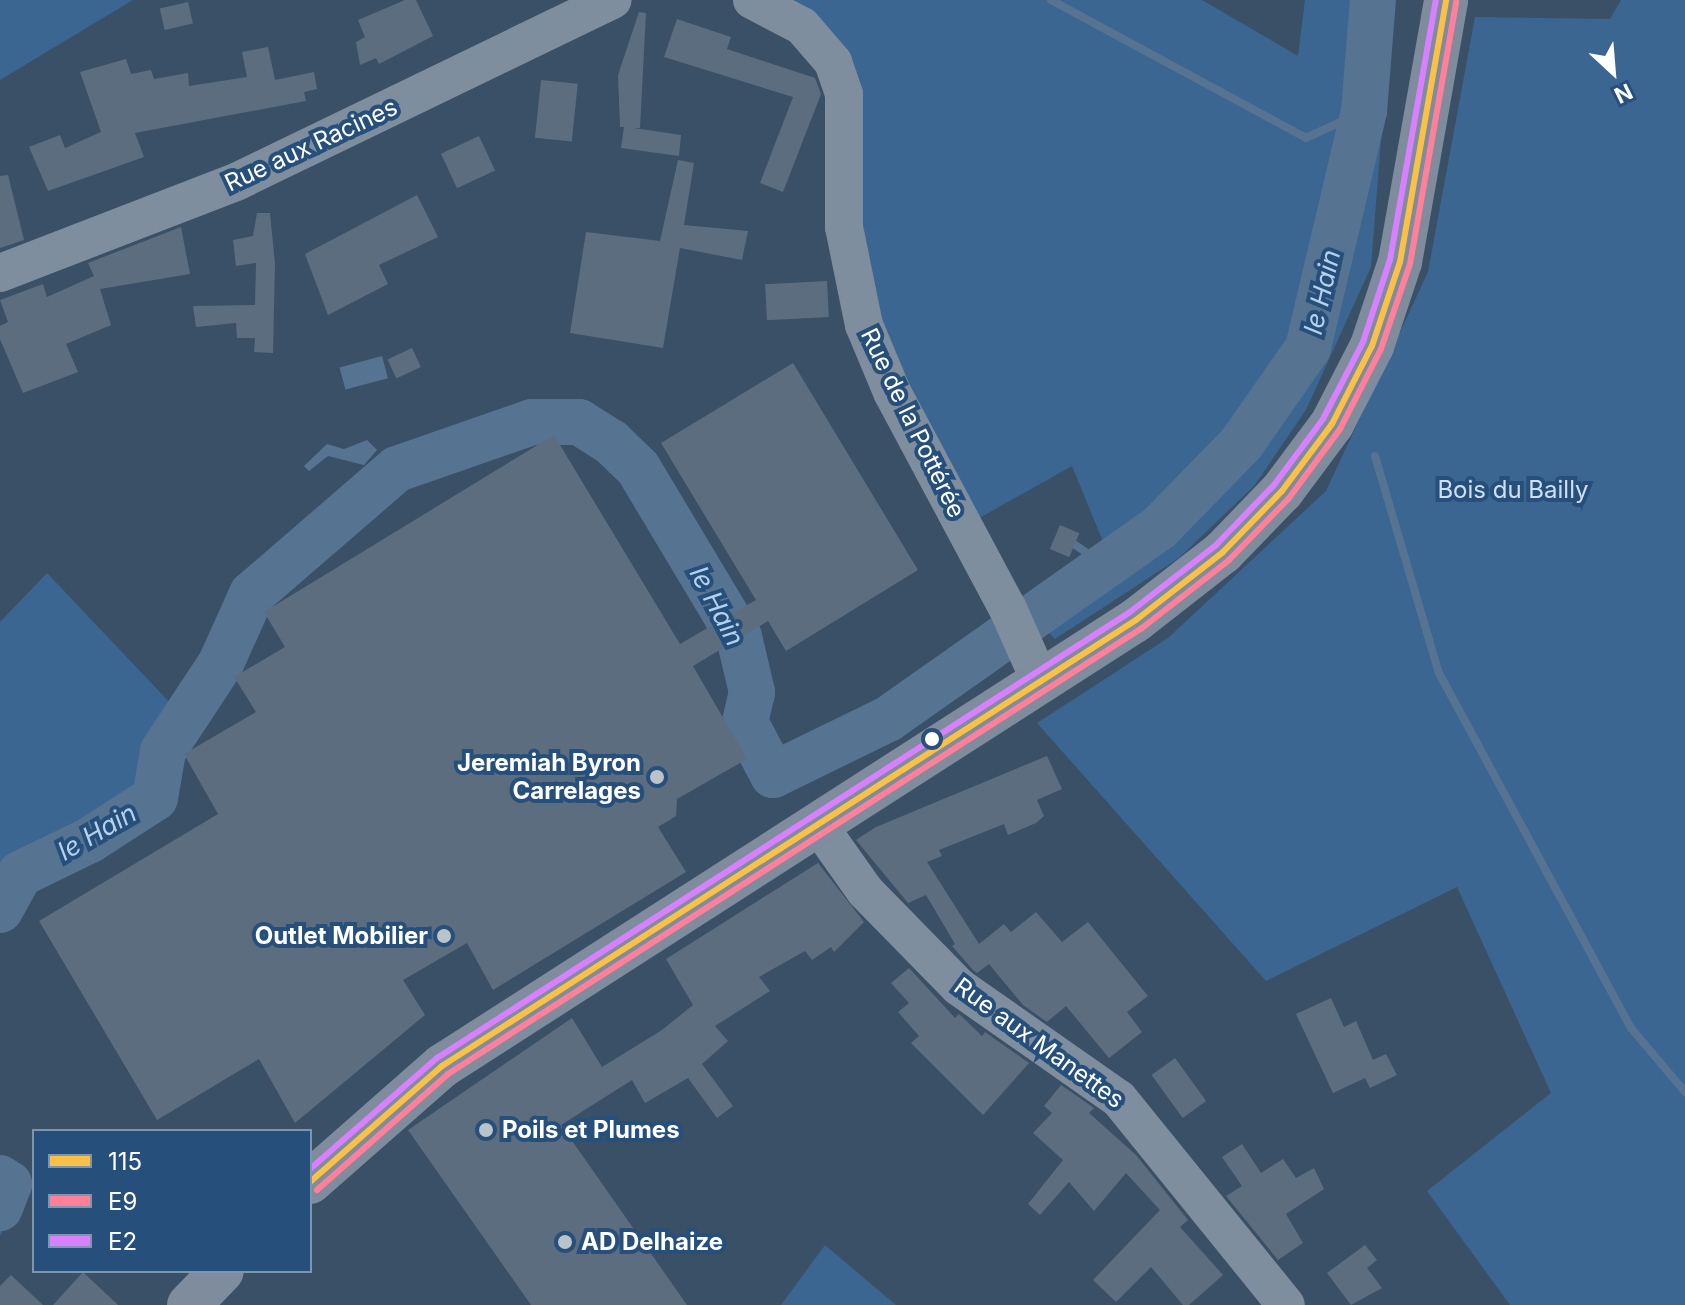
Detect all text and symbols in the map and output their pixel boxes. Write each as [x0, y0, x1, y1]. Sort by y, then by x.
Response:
north arrow [1573, 32, 1653, 112]
text: N [1610, 78, 1637, 109]
street label: Rue aux Racines [220, 92, 402, 198]
water label: le Hain [1297, 247, 1347, 337]
street label: Rue de la Pottérée [855, 324, 971, 522]
park label: Bois du Bailly [1437, 476, 1589, 504]
water label: le Hain [683, 561, 751, 651]
unlabelled marker [924, 731, 940, 747]
place label: Jeremiah Byron Carrelages [457, 749, 641, 805]
marker: Jeremiah Byron Carrelages [648, 768, 666, 786]
water label: le Hain [52, 797, 142, 867]
place label: Outlet Mobilier [255, 922, 428, 950]
marker: Outlet Mobilier [435, 927, 453, 945]
street label: Rue aux Manettes [949, 972, 1129, 1114]
place label: Poils et Plumes [502, 1116, 680, 1144]
marker: Poils et Plumes [477, 1121, 495, 1139]
legend [32, 1129, 312, 1273]
text: 115 [108, 1147, 142, 1176]
text: E9 [108, 1187, 137, 1216]
text: E2 [108, 1227, 137, 1256]
place label: AD Delhaize [581, 1228, 723, 1256]
marker: AD Delhaize [556, 1233, 574, 1251]

